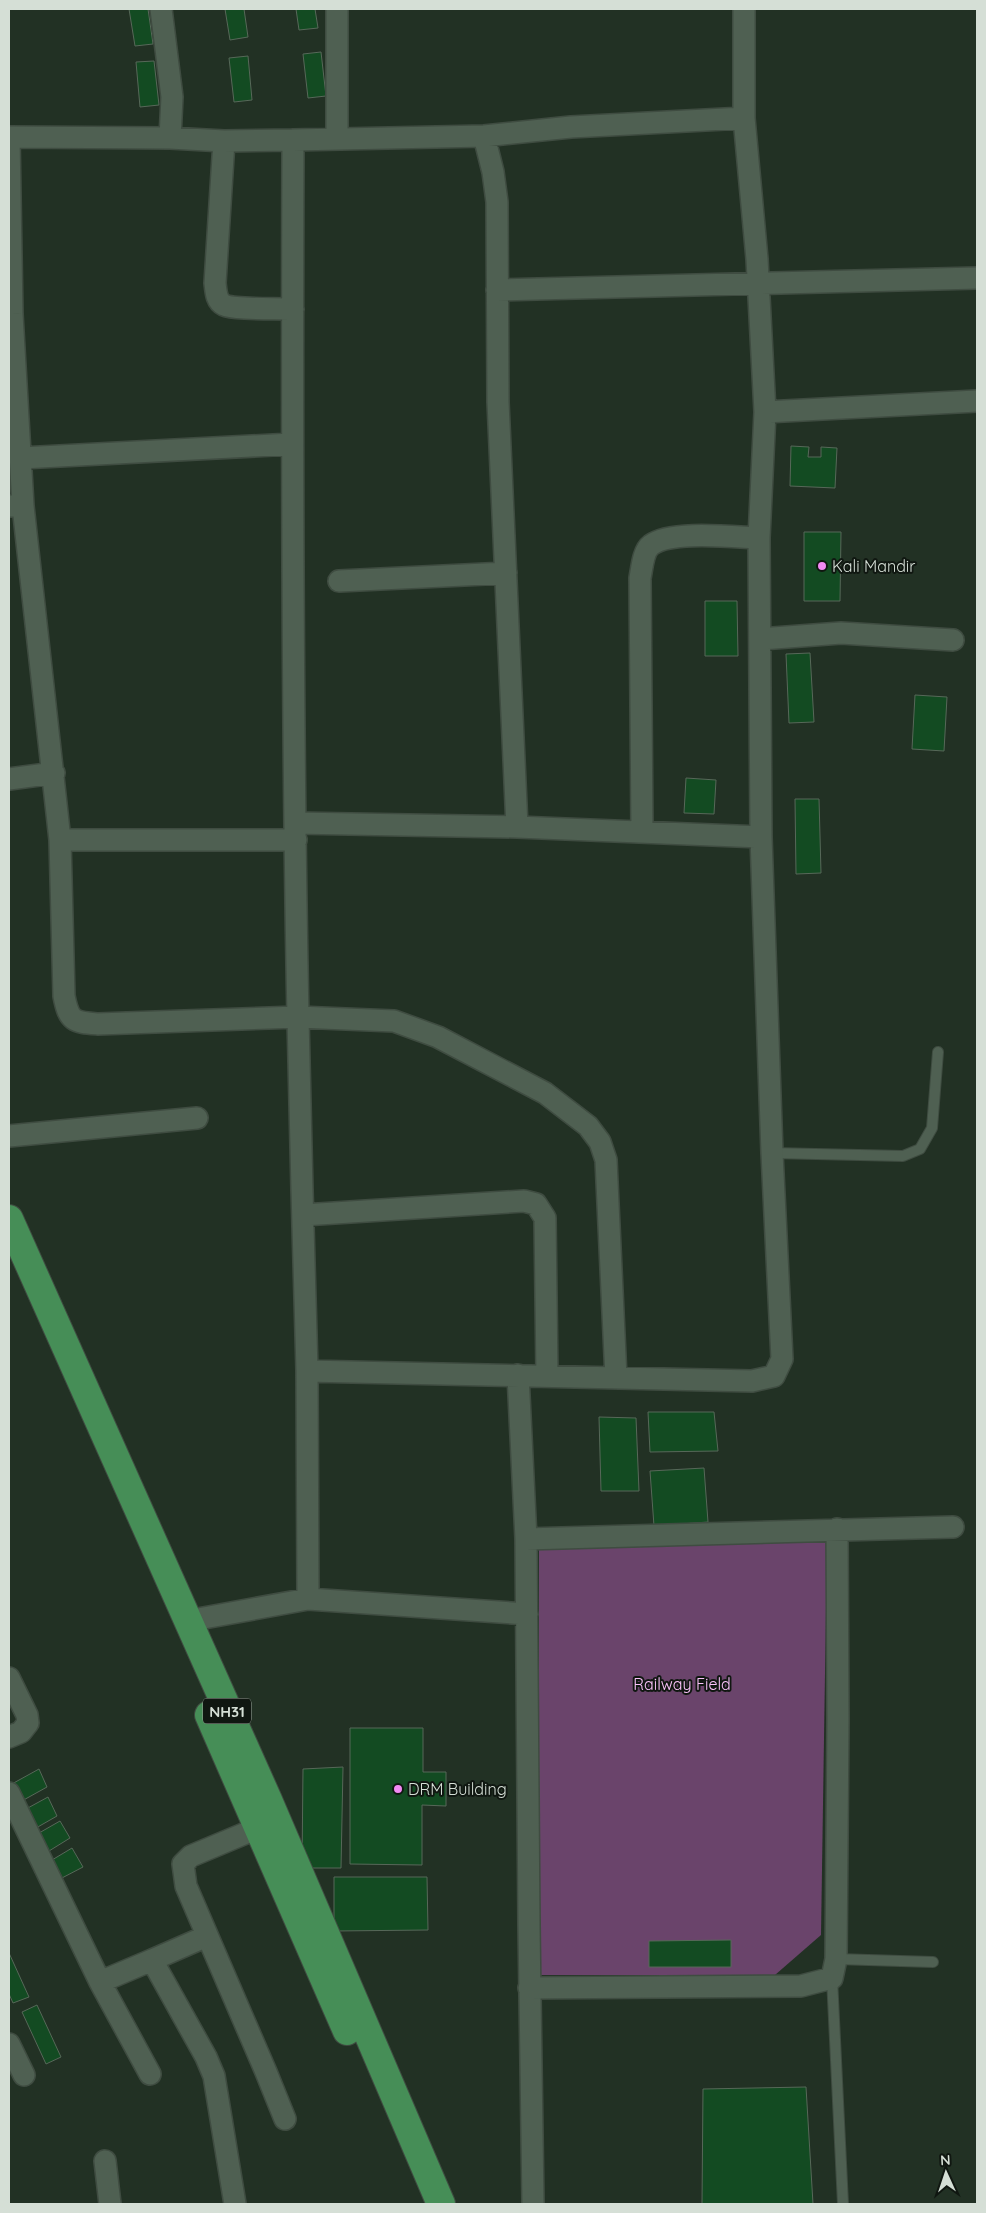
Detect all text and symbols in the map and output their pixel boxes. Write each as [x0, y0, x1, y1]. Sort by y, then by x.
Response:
place label: Kali Mandir [832, 556, 915, 576]
marker: Kali Mandir [816, 560, 828, 572]
park label: Railway Field [633, 1674, 731, 1694]
road number: NH31 [203, 1698, 251, 1724]
place label: DRM Building [408, 1779, 507, 1799]
marker: DRM Building [392, 1783, 404, 1795]
north arrow [921, 2148, 971, 2198]
text: N [940, 2151, 951, 2169]

